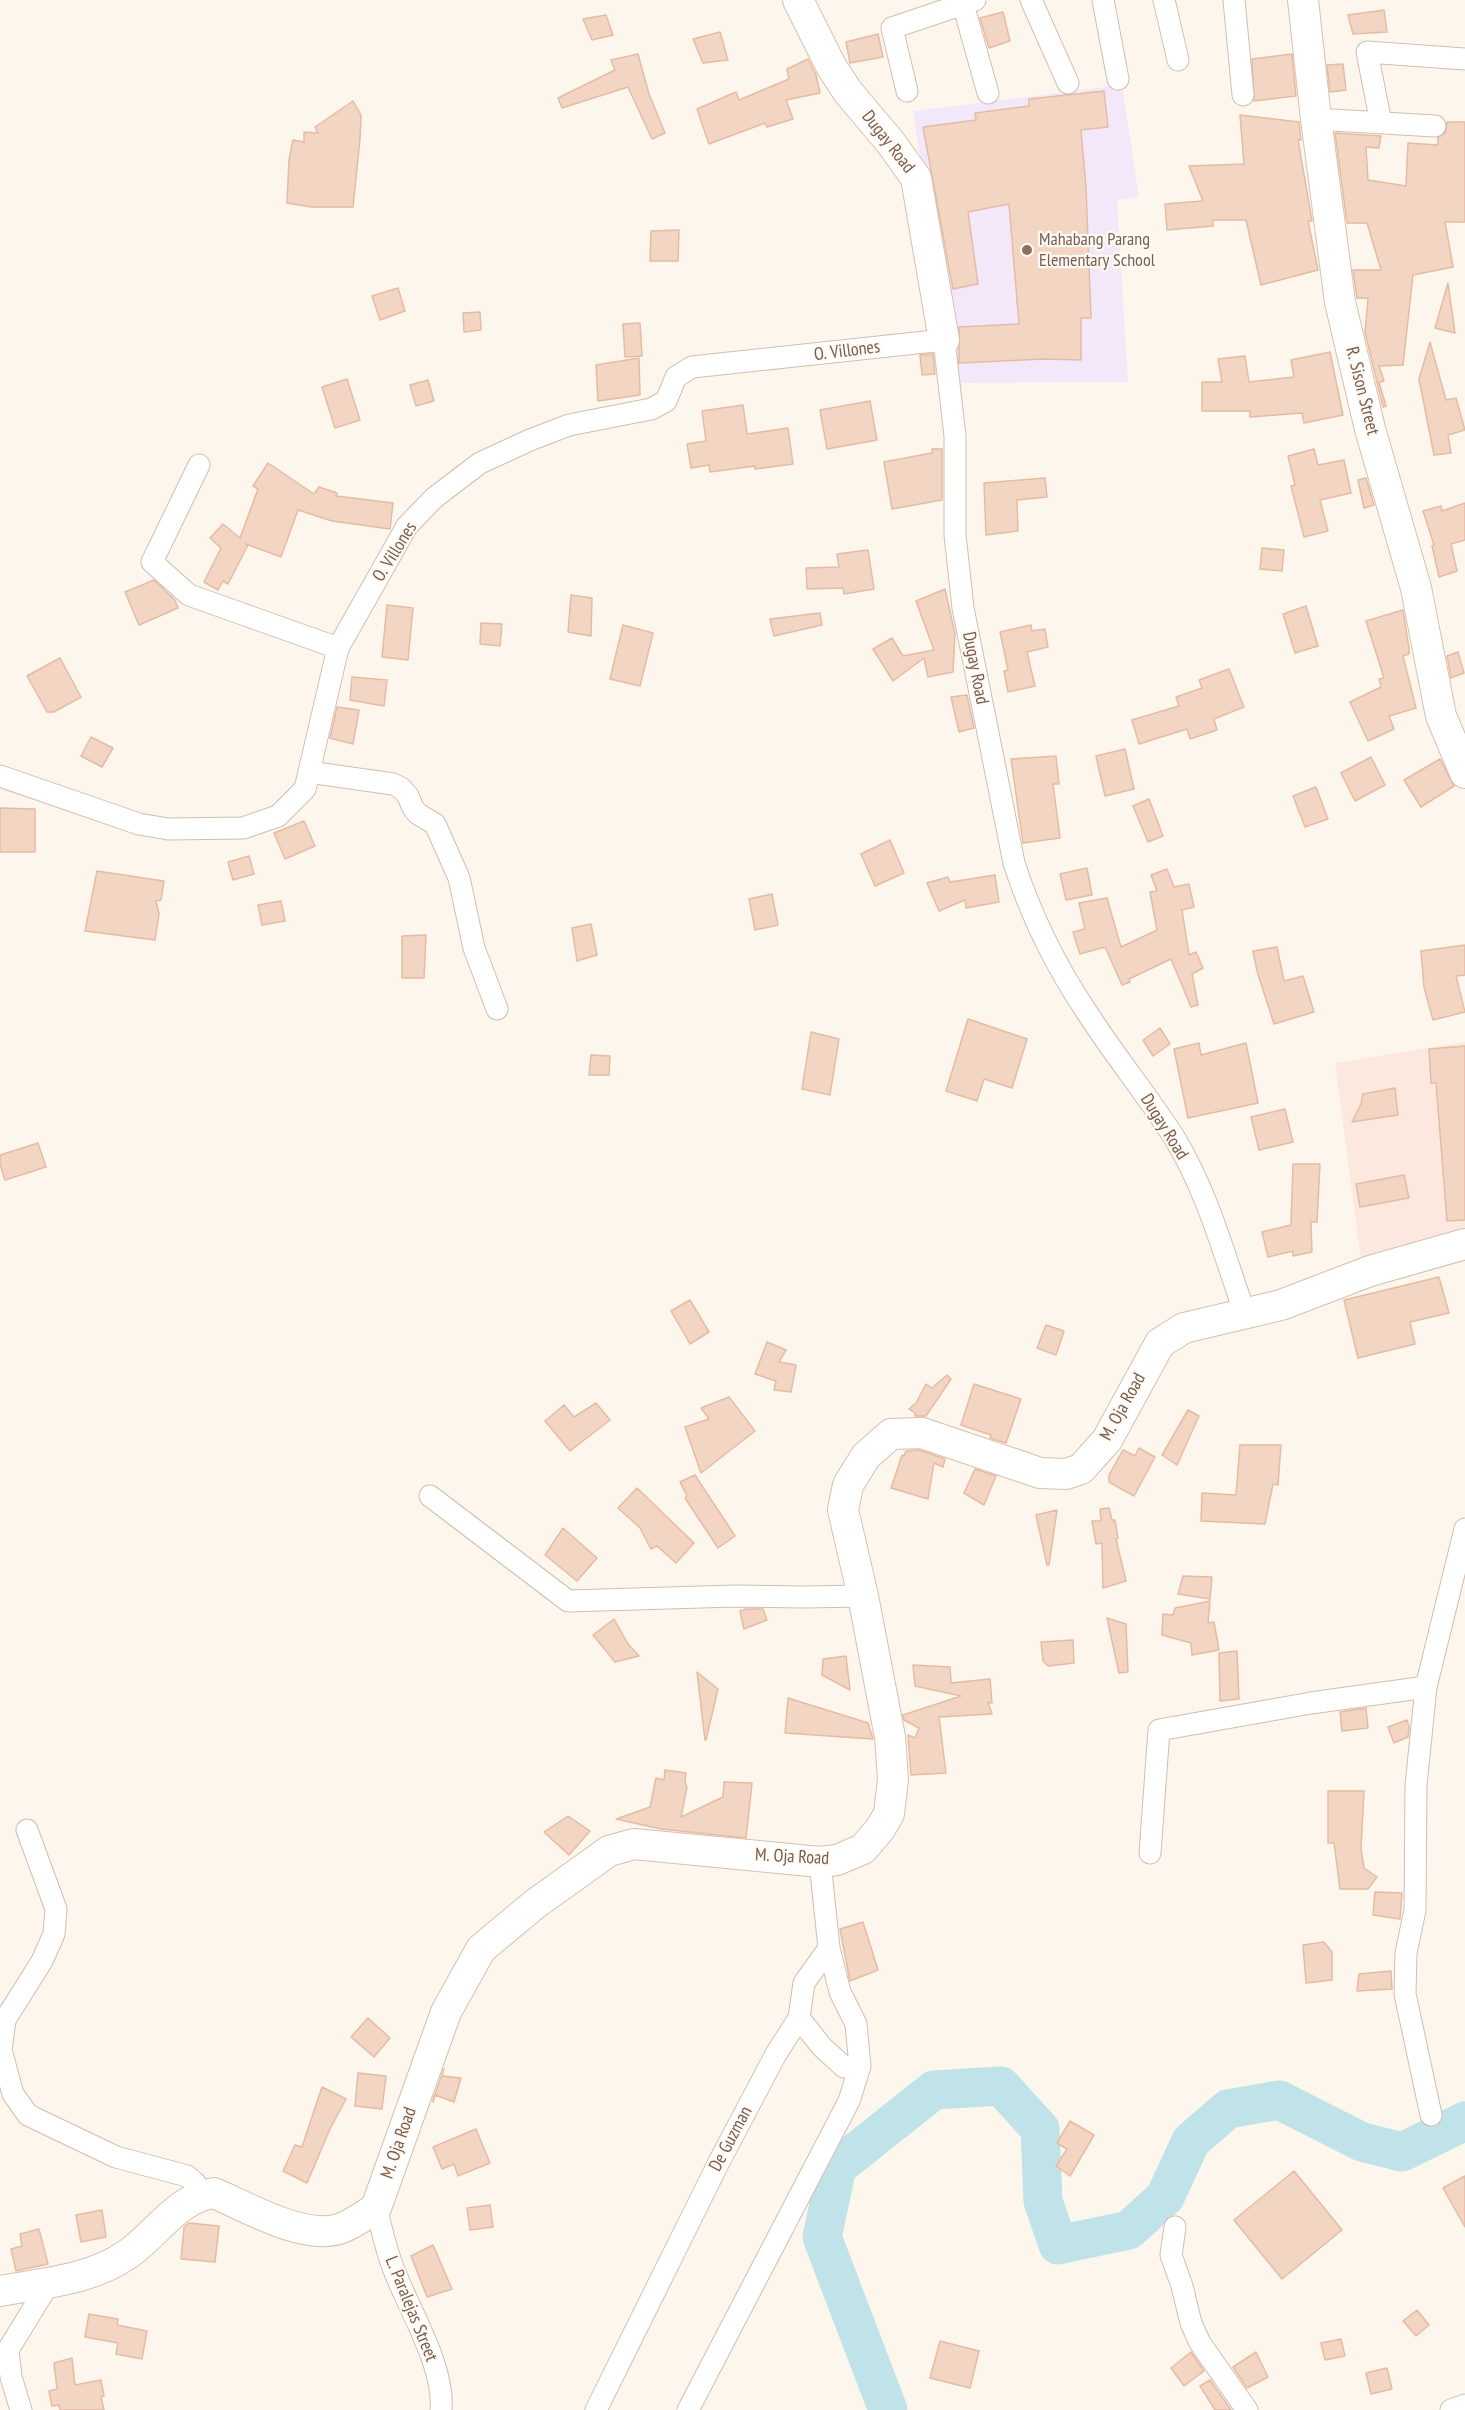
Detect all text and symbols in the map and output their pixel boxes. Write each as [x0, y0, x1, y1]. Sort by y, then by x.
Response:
street label: Dugay Road [857, 106, 919, 178]
place label: Mahabang Parang Elementary School [1039, 229, 1155, 272]
marker: Mahabang Parang Elementary School [1020, 243, 1034, 257]
street label: O. Villones [813, 336, 881, 366]
street label: R. Sison Street [1341, 345, 1383, 437]
street label: O. Villones [368, 518, 422, 586]
street label: Dugay Road [957, 630, 993, 706]
street label: Dugay Road [1135, 1090, 1193, 1164]
street label: M. Oja Road [1096, 1369, 1150, 1445]
street label: M. Oja Road [755, 1844, 829, 1870]
street label: De Guzman [705, 2103, 757, 2175]
street label: M. Oja Road [377, 2105, 421, 2181]
street label: L. Paralejas Street [380, 2253, 442, 2365]

